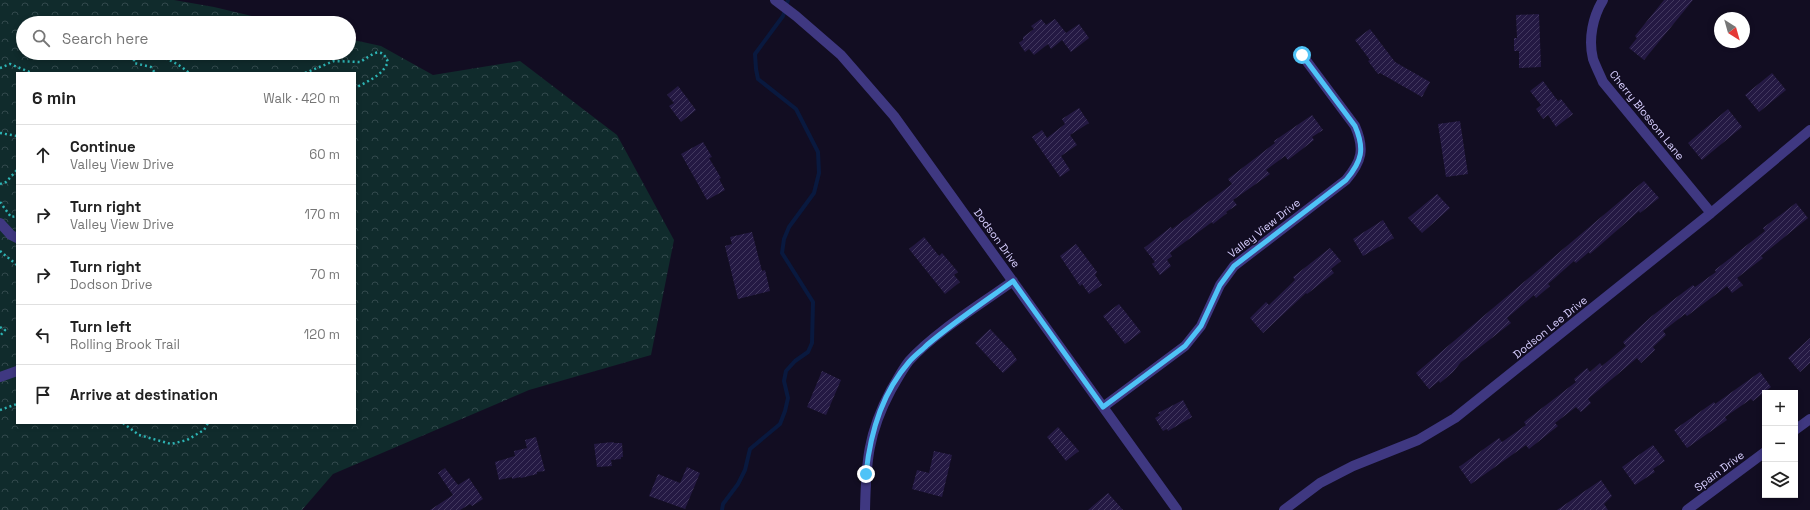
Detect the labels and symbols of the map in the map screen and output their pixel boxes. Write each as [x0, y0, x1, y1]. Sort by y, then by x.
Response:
north arrow [1714, 12, 1750, 48]
route start [1293, 46, 1311, 64]
street label: Cherry Blossom Lane [1607, 67, 1687, 163]
street label: Valley View Drive [1225, 195, 1303, 261]
street label: Dodson Drive [971, 206, 1023, 270]
street label: Dodson Lee Drive [1510, 293, 1590, 361]
street label: Spain Drive [1691, 448, 1747, 494]
route end [857, 465, 875, 483]

